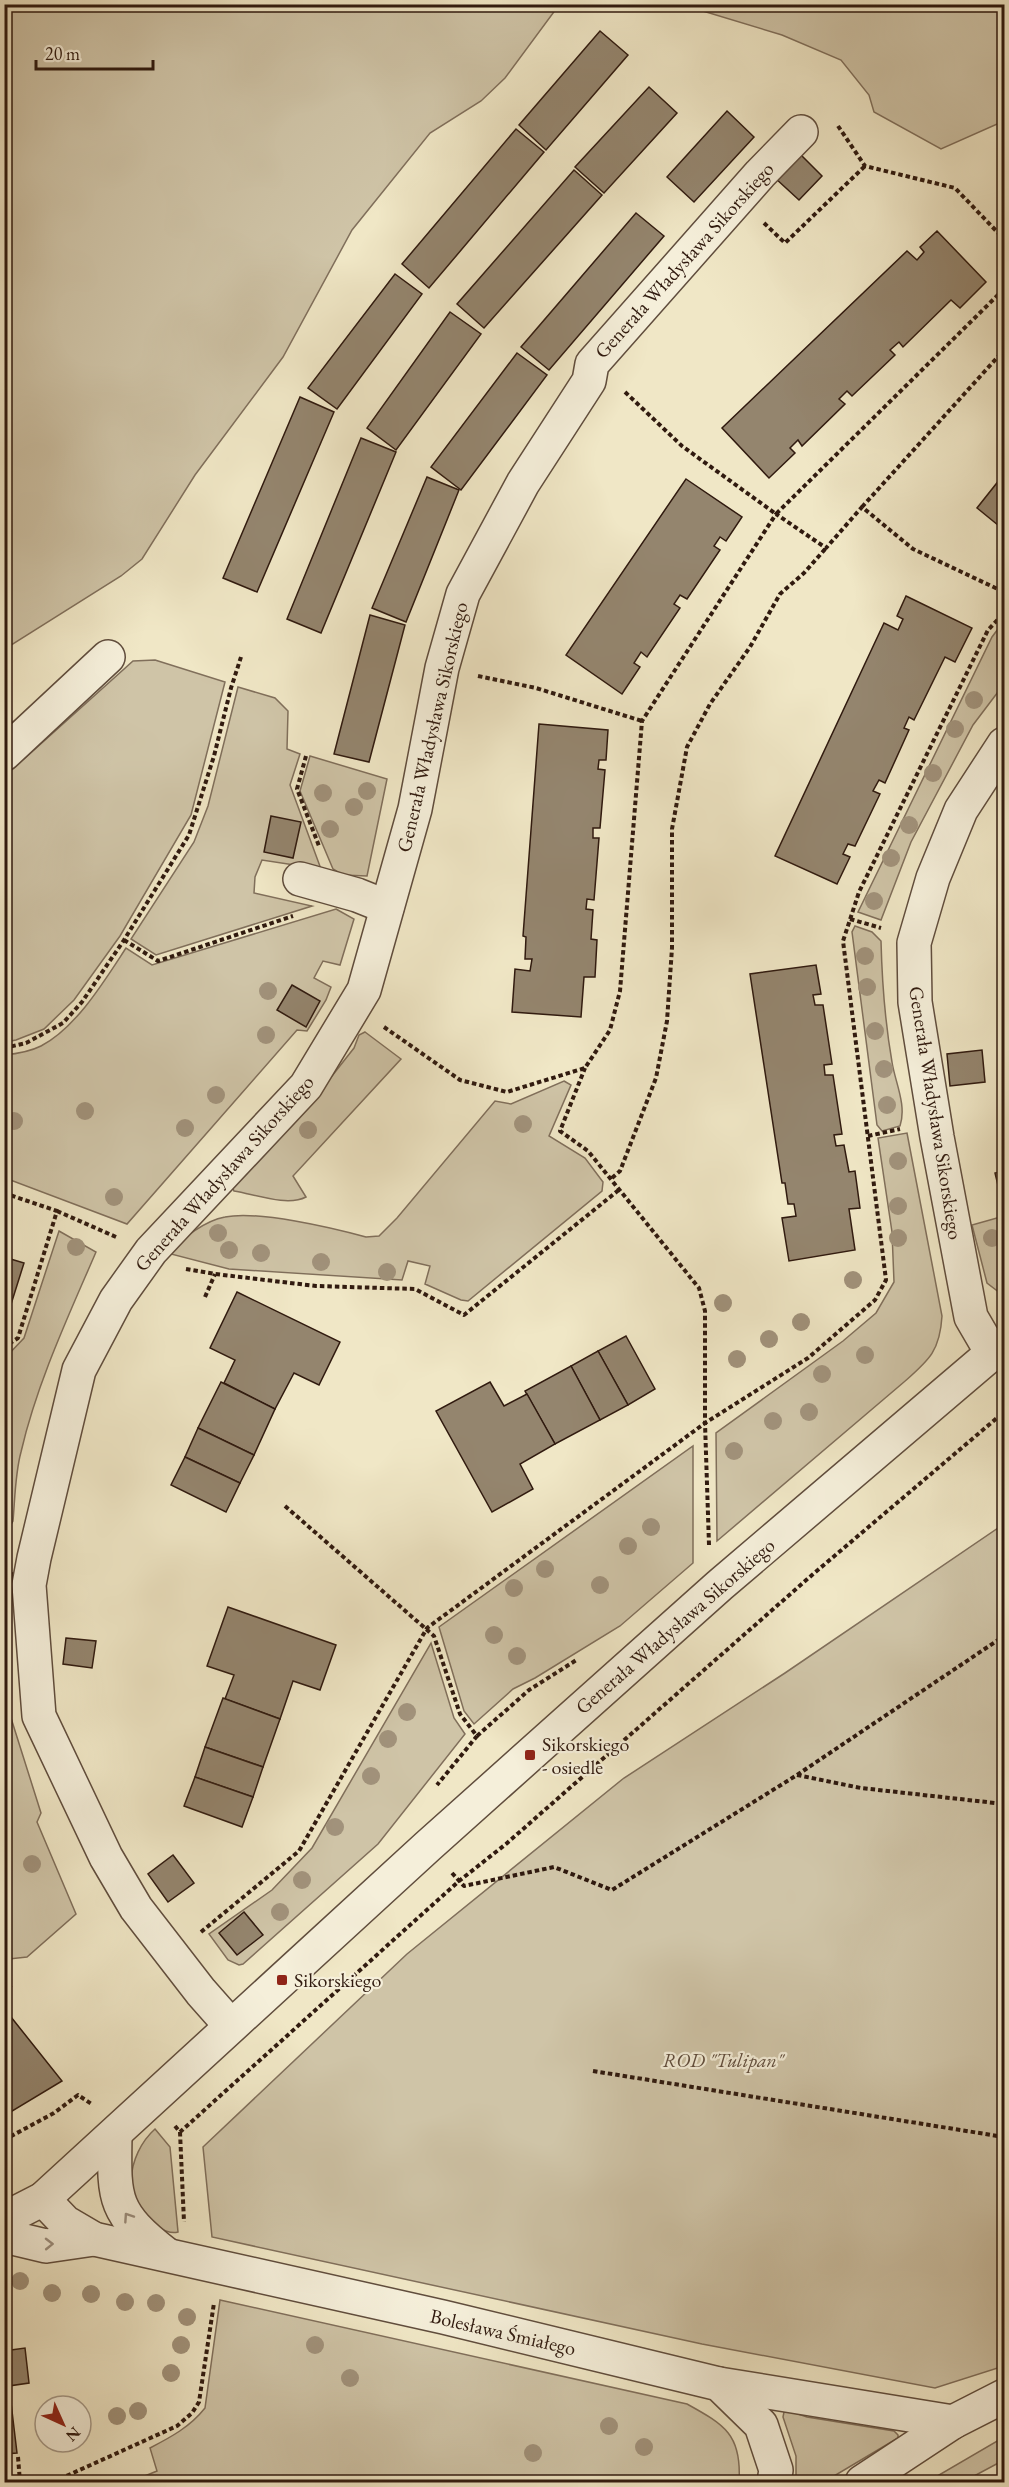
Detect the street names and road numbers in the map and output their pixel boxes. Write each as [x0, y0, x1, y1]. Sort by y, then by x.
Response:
street label: Generała Władysława Sikorskiego [589, 156, 779, 364]
street label: Generała Władysława Sikorskiego [391, 599, 473, 855]
street label: Generała Władysława Sikorskiego [903, 984, 969, 1242]
street label: Generała Władysława Sikorskiego [129, 1069, 319, 1277]
street label: Generała Władysława Sikorskiego [570, 1532, 780, 1720]
street label: Bolesława Śmiałego [428, 2303, 578, 2361]

